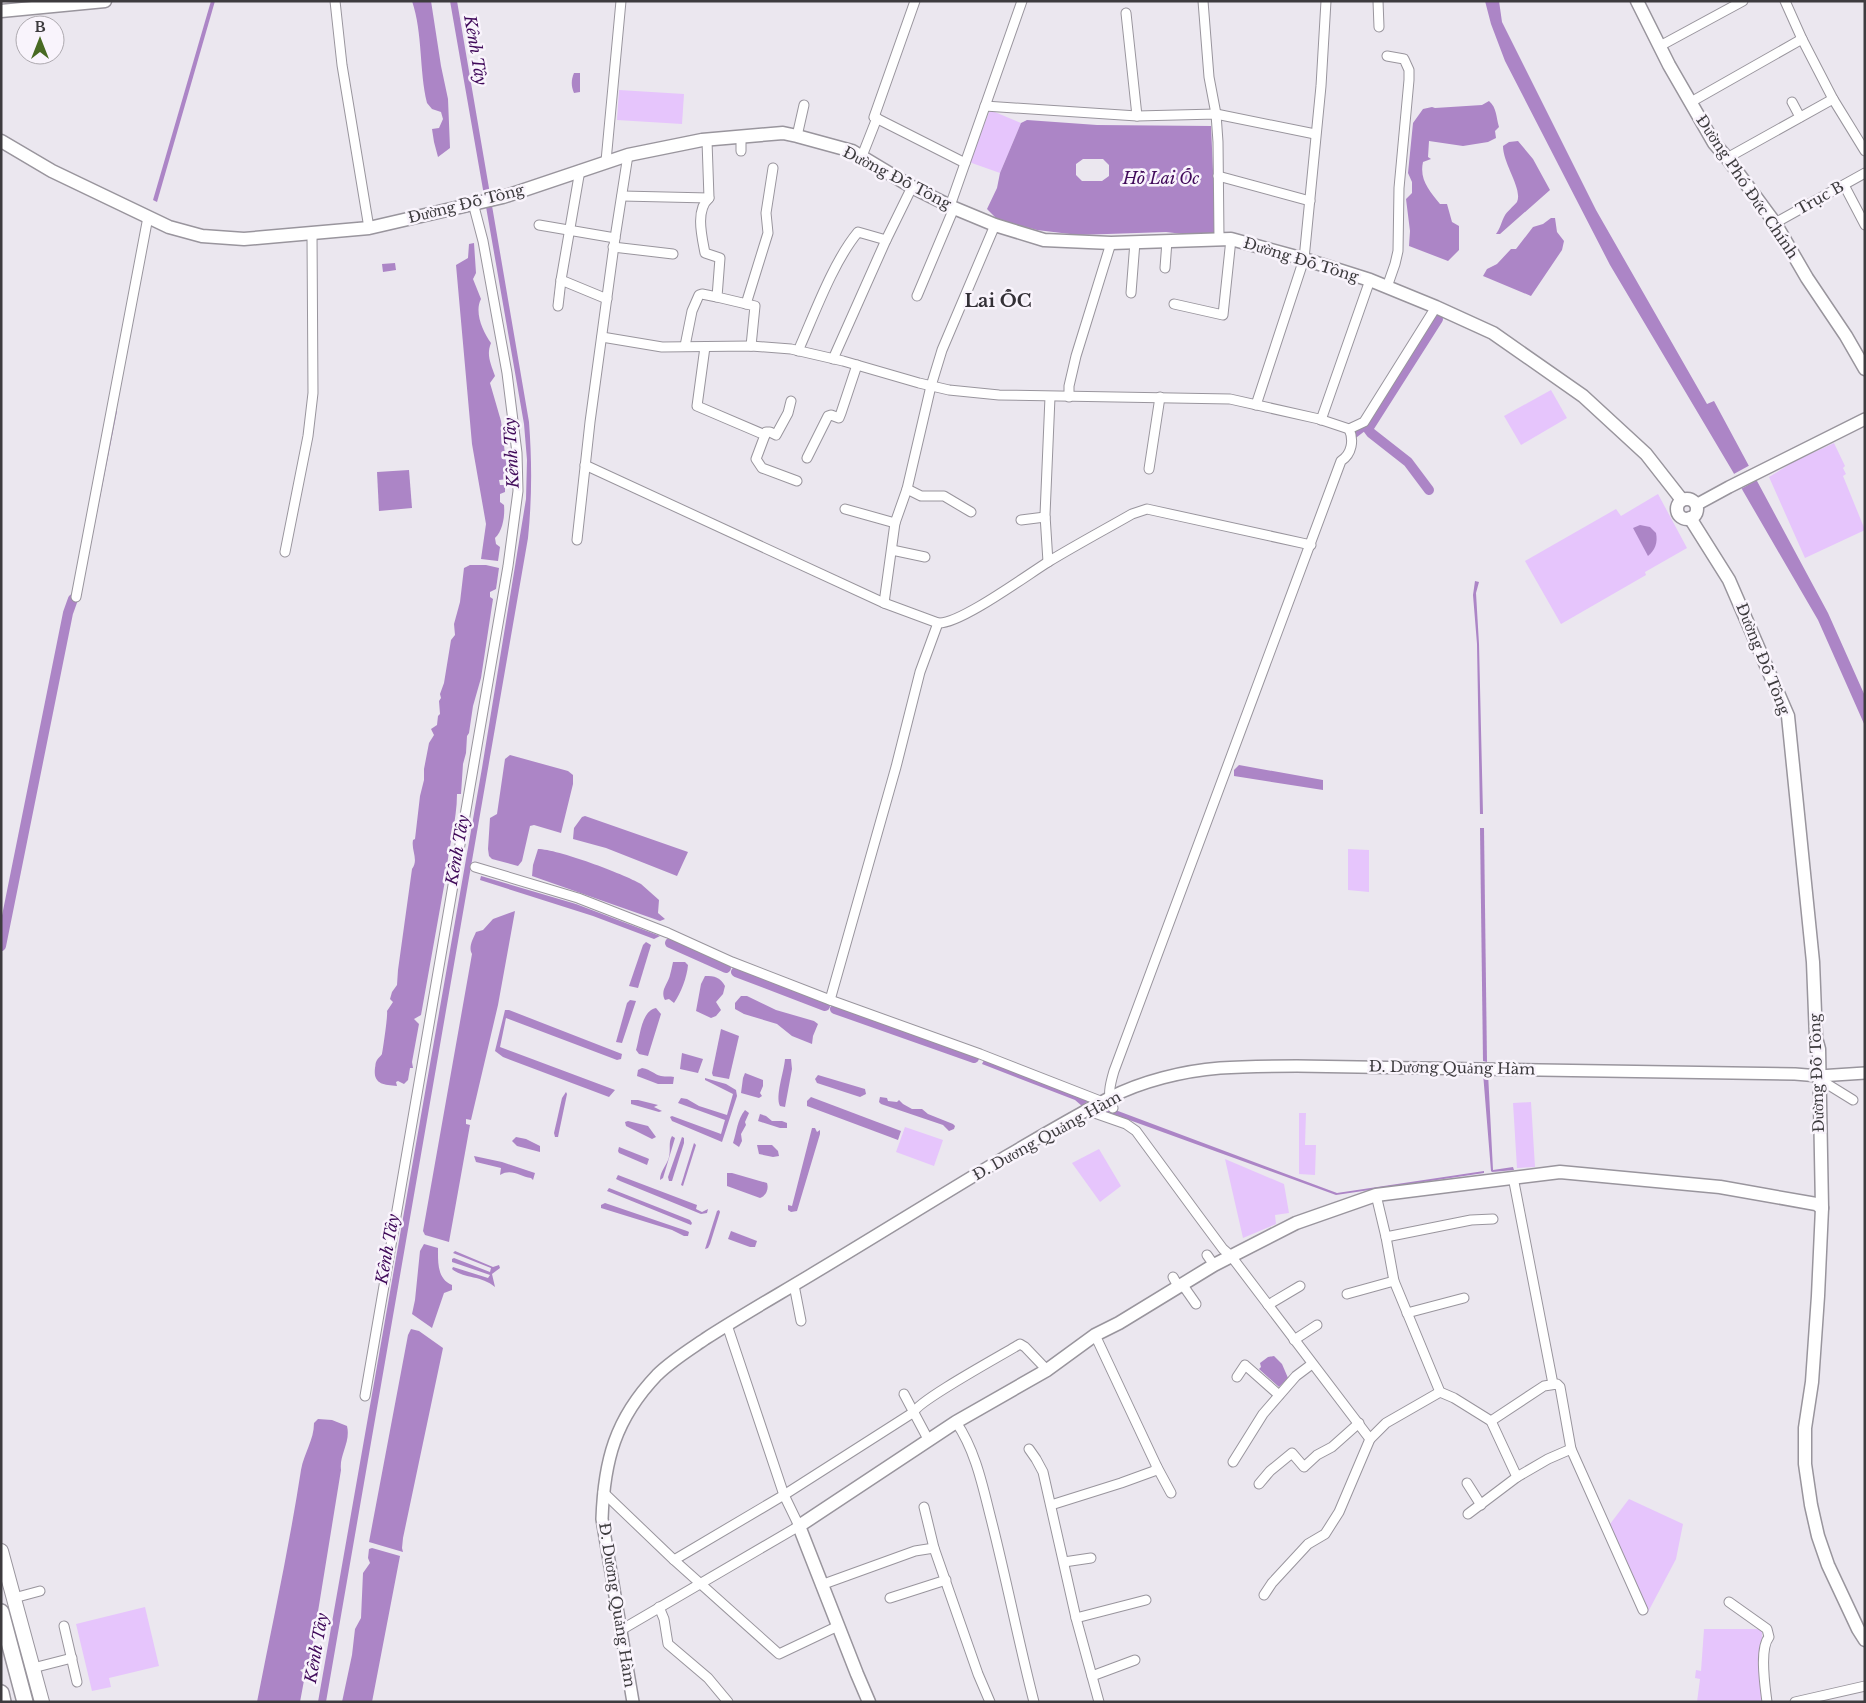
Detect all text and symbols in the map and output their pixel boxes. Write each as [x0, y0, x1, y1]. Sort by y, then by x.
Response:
water label: Kênh Tây [460, 12, 492, 87]
north arrow [15, 15, 65, 65]
text: B [34, 18, 46, 36]
street label: Đường Phó Đức Chính [1692, 111, 1803, 262]
street label: Đường Đỗ Tông [840, 142, 956, 214]
water label: Hồ Lai Ốc [1122, 168, 1199, 188]
street label: Trục B [1792, 177, 1847, 218]
street label: Đường Đỗ Tông [406, 180, 527, 227]
street label: Đường Đỗ Tông [1241, 233, 1362, 286]
district label: Lai ỐC [965, 289, 1032, 312]
water label: Kênh Tây [499, 416, 523, 490]
street label: Đường Đỗ Tông [1732, 600, 1795, 719]
water label: Kênh Tây [441, 813, 473, 888]
street label: Đường Đỗ Tông [1805, 1012, 1828, 1133]
street label: Đ. Dương Quảng Hàm [1369, 1057, 1535, 1078]
street label: Đ. Dương Quảng Hàm [969, 1087, 1124, 1184]
water label: Kênh Tây [371, 1212, 403, 1287]
street label: Đ. Dương Quảng Hàm [595, 1521, 640, 1689]
water label: Kênh Tây [300, 1611, 332, 1686]

